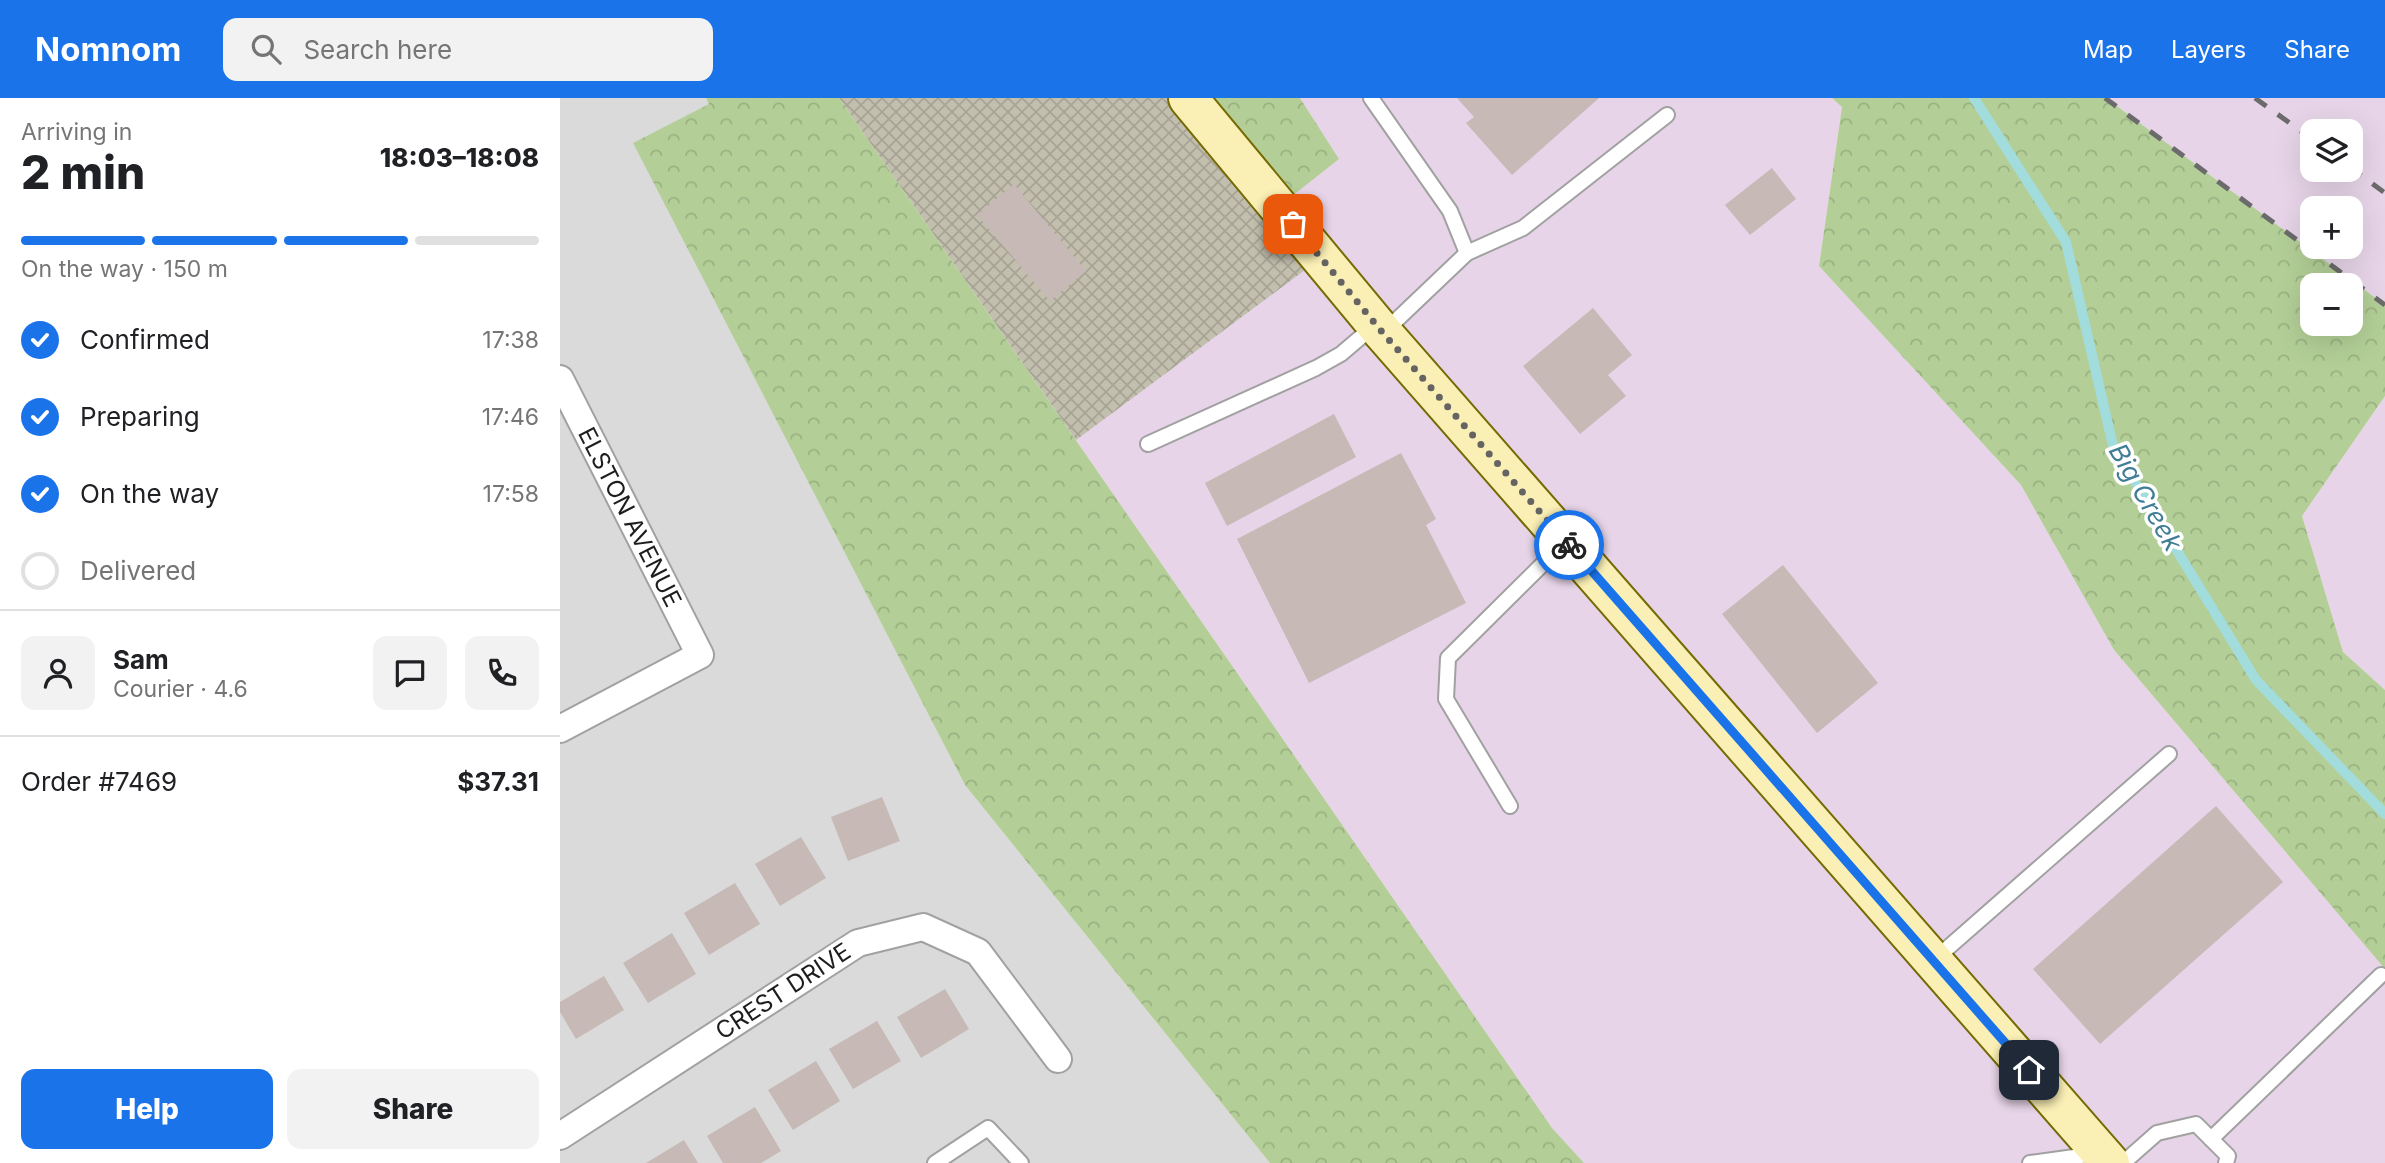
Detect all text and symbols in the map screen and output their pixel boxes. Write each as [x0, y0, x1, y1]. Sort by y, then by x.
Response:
search box [223, 18, 713, 81]
text: Nomnom [35, 29, 181, 69]
icon: search [247, 30, 285, 68]
text: Search here [303, 34, 452, 65]
text: Map [2083, 35, 2133, 64]
text: Layers [2171, 35, 2246, 64]
text: Share [2284, 35, 2350, 64]
text: Arriving in [21, 118, 132, 146]
map controls [2300, 119, 2363, 336]
button: layers [2300, 119, 2363, 182]
text: 18:03–18:08 [380, 142, 539, 173]
text: 2 min [21, 144, 145, 200]
pin [1263, 194, 1323, 254]
button: + [2300, 196, 2363, 259]
icon: bag [1274, 205, 1312, 243]
text: On the way · 150 m [21, 255, 228, 283]
button: − [2300, 273, 2363, 336]
icon: check [21, 321, 59, 359]
text: Confirmed [80, 324, 210, 355]
text: 17:38 [482, 326, 539, 354]
icon: check [21, 398, 59, 436]
text: Preparing [80, 401, 200, 432]
text: 17:46 [482, 403, 539, 431]
street label: ELSTON AVENUE [572, 422, 688, 612]
water label: Big Creek [2103, 438, 2190, 557]
icon: check [21, 475, 59, 513]
text: On the way [80, 478, 219, 509]
text: 17:58 [483, 480, 539, 508]
courier [1534, 510, 1604, 580]
icon: bike [1550, 526, 1588, 564]
text: Delivered [80, 555, 196, 586]
button: person [21, 636, 95, 710]
button: chat [373, 636, 447, 710]
button: phone [465, 636, 539, 710]
text: Sam [113, 644, 169, 675]
text: Courier · 4.6 [113, 675, 248, 703]
text: Order #7469 [21, 766, 177, 797]
text: $37.31 [457, 766, 539, 797]
street label: CREST DRIVE [710, 937, 856, 1045]
pin [1999, 1040, 2059, 1100]
icon: home [2010, 1051, 2048, 1089]
button: Help [21, 1069, 273, 1149]
button: Share [287, 1069, 539, 1149]

